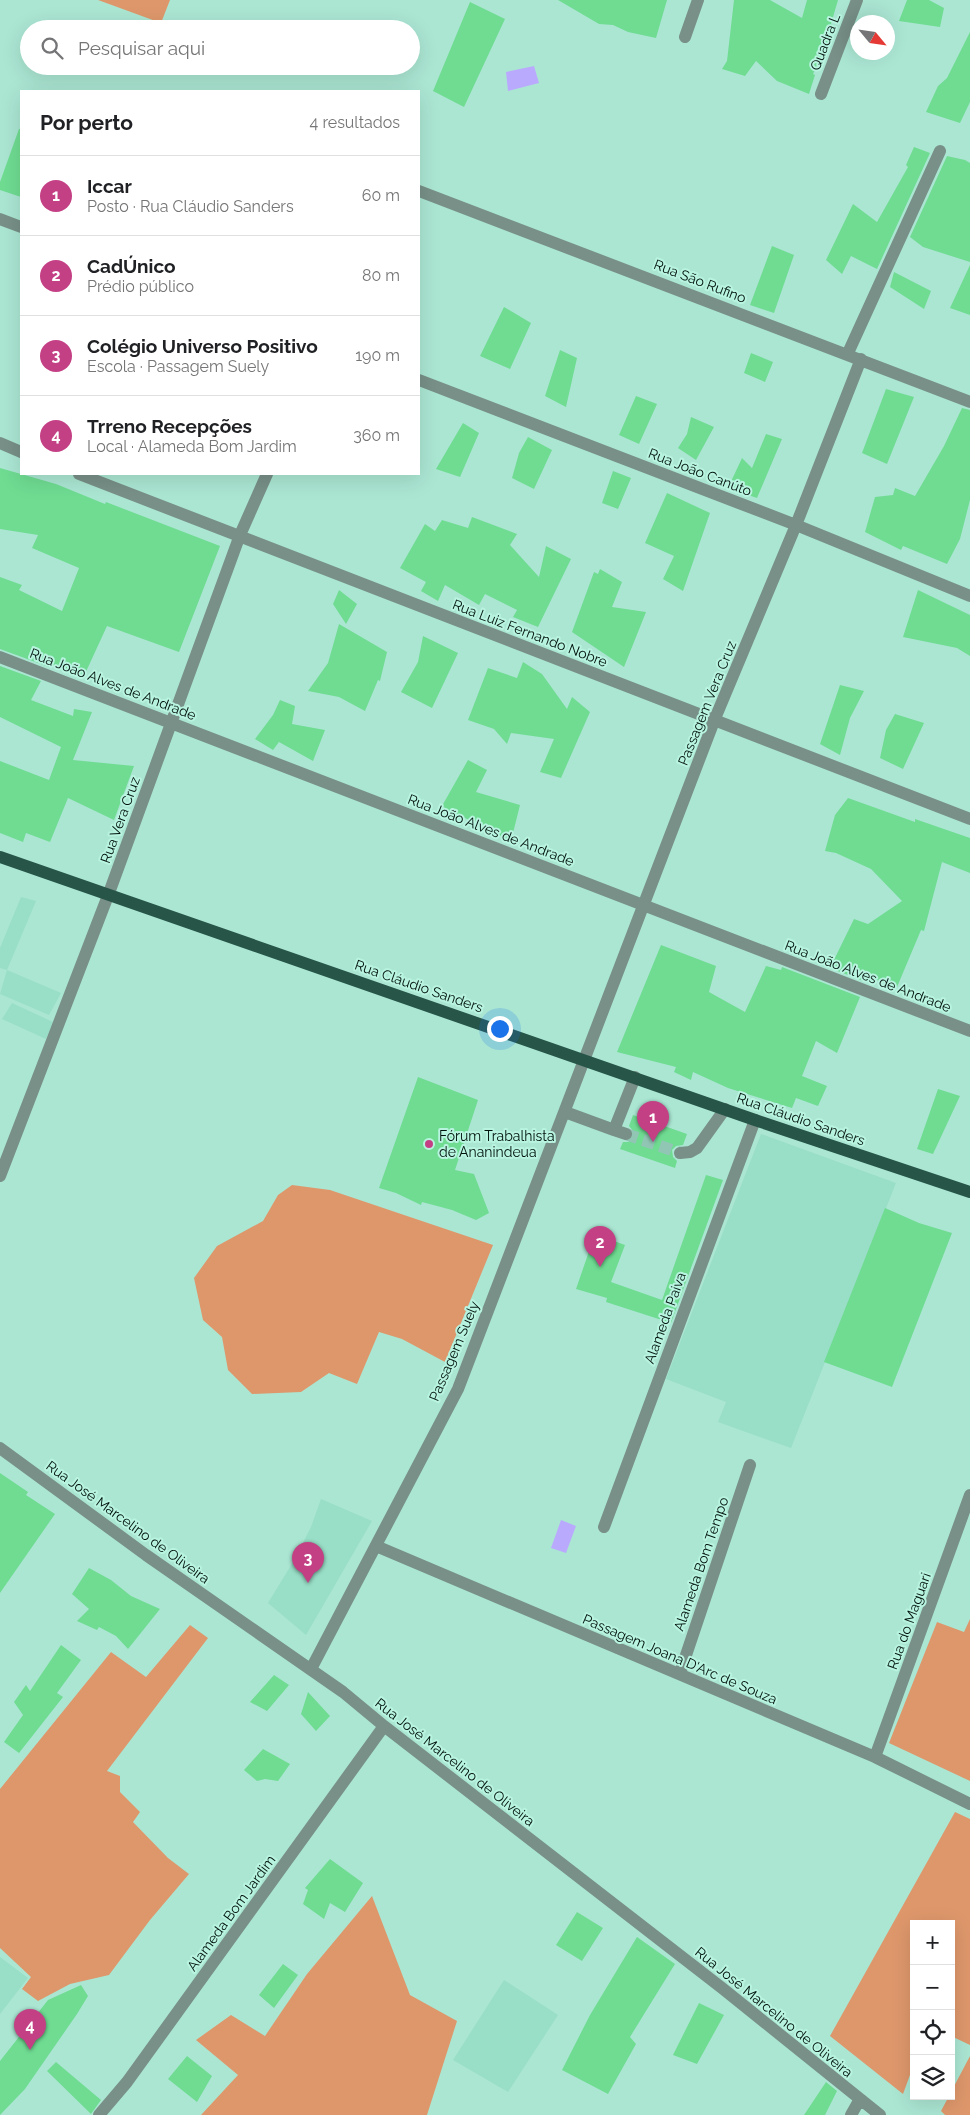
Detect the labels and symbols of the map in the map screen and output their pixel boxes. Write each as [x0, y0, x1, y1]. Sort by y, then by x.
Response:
street label: Quadra L [807, 11, 843, 73]
north arrow [850, 15, 895, 60]
street label: Rua São Rufino [652, 256, 748, 306]
street label: Rua João Canúto [646, 445, 754, 499]
street label: Rua Luiz Fernando Nobre [450, 596, 610, 670]
street label: Passagem Vera Cruz [675, 638, 739, 768]
street label: Rua João Alves de Andrade [28, 645, 198, 723]
street label: Rua Vera Cruz [97, 775, 143, 865]
street label: Rua João Alves de Andrade [406, 791, 576, 869]
street label: Rua João Alves de Andrade [783, 937, 953, 1015]
street label: Rua Cláudio Sanders [353, 957, 485, 1016]
your location [487, 1016, 513, 1042]
street label: Rua Cláudio Sanders [735, 1090, 867, 1149]
pin: 1 [637, 1101, 669, 1142]
place label: Fórum Trabalhista de Ananindeua [439, 1128, 555, 1160]
marker: Fórum Trabalhista de Ananindeua [423, 1138, 435, 1150]
pin: 2 [584, 1226, 616, 1267]
street label: Alameda Paiva [641, 1270, 689, 1366]
street label: Passagem Suely [426, 1298, 482, 1403]
street label: Rua José Marcelino de Oliveira [43, 1457, 213, 1587]
street label: Alameda Bom Tempo [671, 1495, 731, 1633]
pin: 3 [292, 1542, 324, 1583]
street label: Rua do Maguari [884, 1571, 934, 1671]
street label: Passagem Joana D'Arc de Souza [580, 1611, 780, 1707]
street label: Rua José Marcelino de Oliveira [372, 1695, 538, 1829]
street label: Alameda Bom Jardim [184, 1852, 278, 1974]
street label: Rua José Marcelino de Oliveira [692, 1944, 856, 2080]
pin: 4 [14, 2009, 46, 2050]

